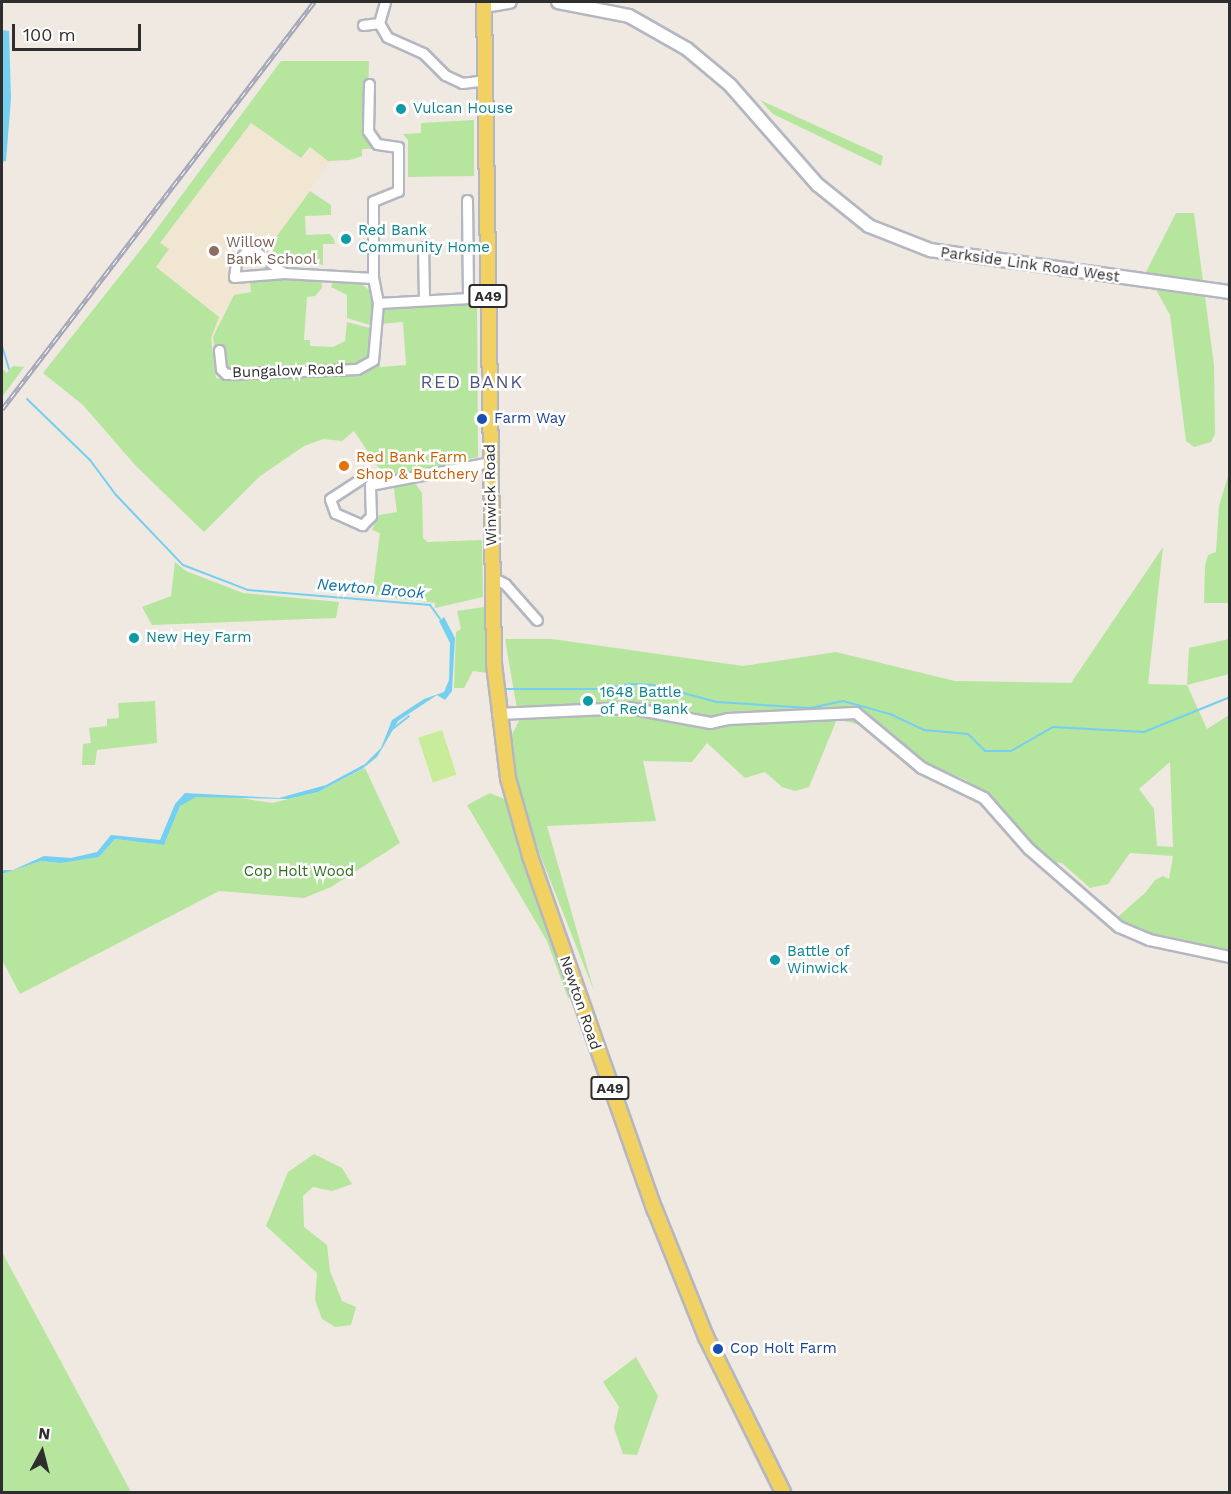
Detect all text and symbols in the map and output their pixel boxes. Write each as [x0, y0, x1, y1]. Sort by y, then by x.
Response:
scale bar [15, 12, 144, 50]
text: 100 m [23, 24, 76, 45]
place label: Vulcan House [413, 100, 513, 118]
marker: Vulcan House [394, 102, 408, 116]
place label: Red Bank Community Home [358, 221, 490, 256]
marker: Red Bank Community Home [339, 232, 353, 246]
place label: Willow Bank School [226, 233, 317, 268]
street label: Parkside Link Road West [939, 243, 1121, 287]
marker: Willow Bank School [207, 244, 221, 258]
road number: A49 [467, 285, 509, 307]
street label: Bungalow Road [232, 360, 344, 382]
district label: RED BANK [420, 371, 524, 393]
place label: Farm Way [494, 410, 566, 428]
marker: Farm Way [475, 412, 489, 426]
street label: Winwick Road [481, 443, 501, 547]
place label: Red Bank Farm Shop & Butchery [356, 448, 478, 483]
marker: Red Bank Farm Shop & Butchery [337, 459, 351, 473]
water label: Newton Brook [316, 575, 426, 603]
place label: New Hey Farm [146, 629, 252, 647]
marker: New Hey Farm [127, 631, 141, 645]
place label: 1648 Battle of Red Bank [600, 683, 689, 718]
marker: 1648 Battle of Red Bank [581, 694, 595, 708]
park label: Cop Holt Wood [244, 863, 354, 881]
place label: Battle of Winwick [787, 942, 850, 977]
marker: Battle of Winwick [768, 953, 782, 967]
street label: Newton Road [556, 954, 604, 1052]
road number: A49 [589, 1077, 631, 1099]
place label: Cop Holt Farm [730, 1340, 837, 1358]
marker: Cop Holt Farm [711, 1342, 725, 1356]
north arrow [12, 1422, 72, 1482]
text: N [37, 1423, 51, 1444]

